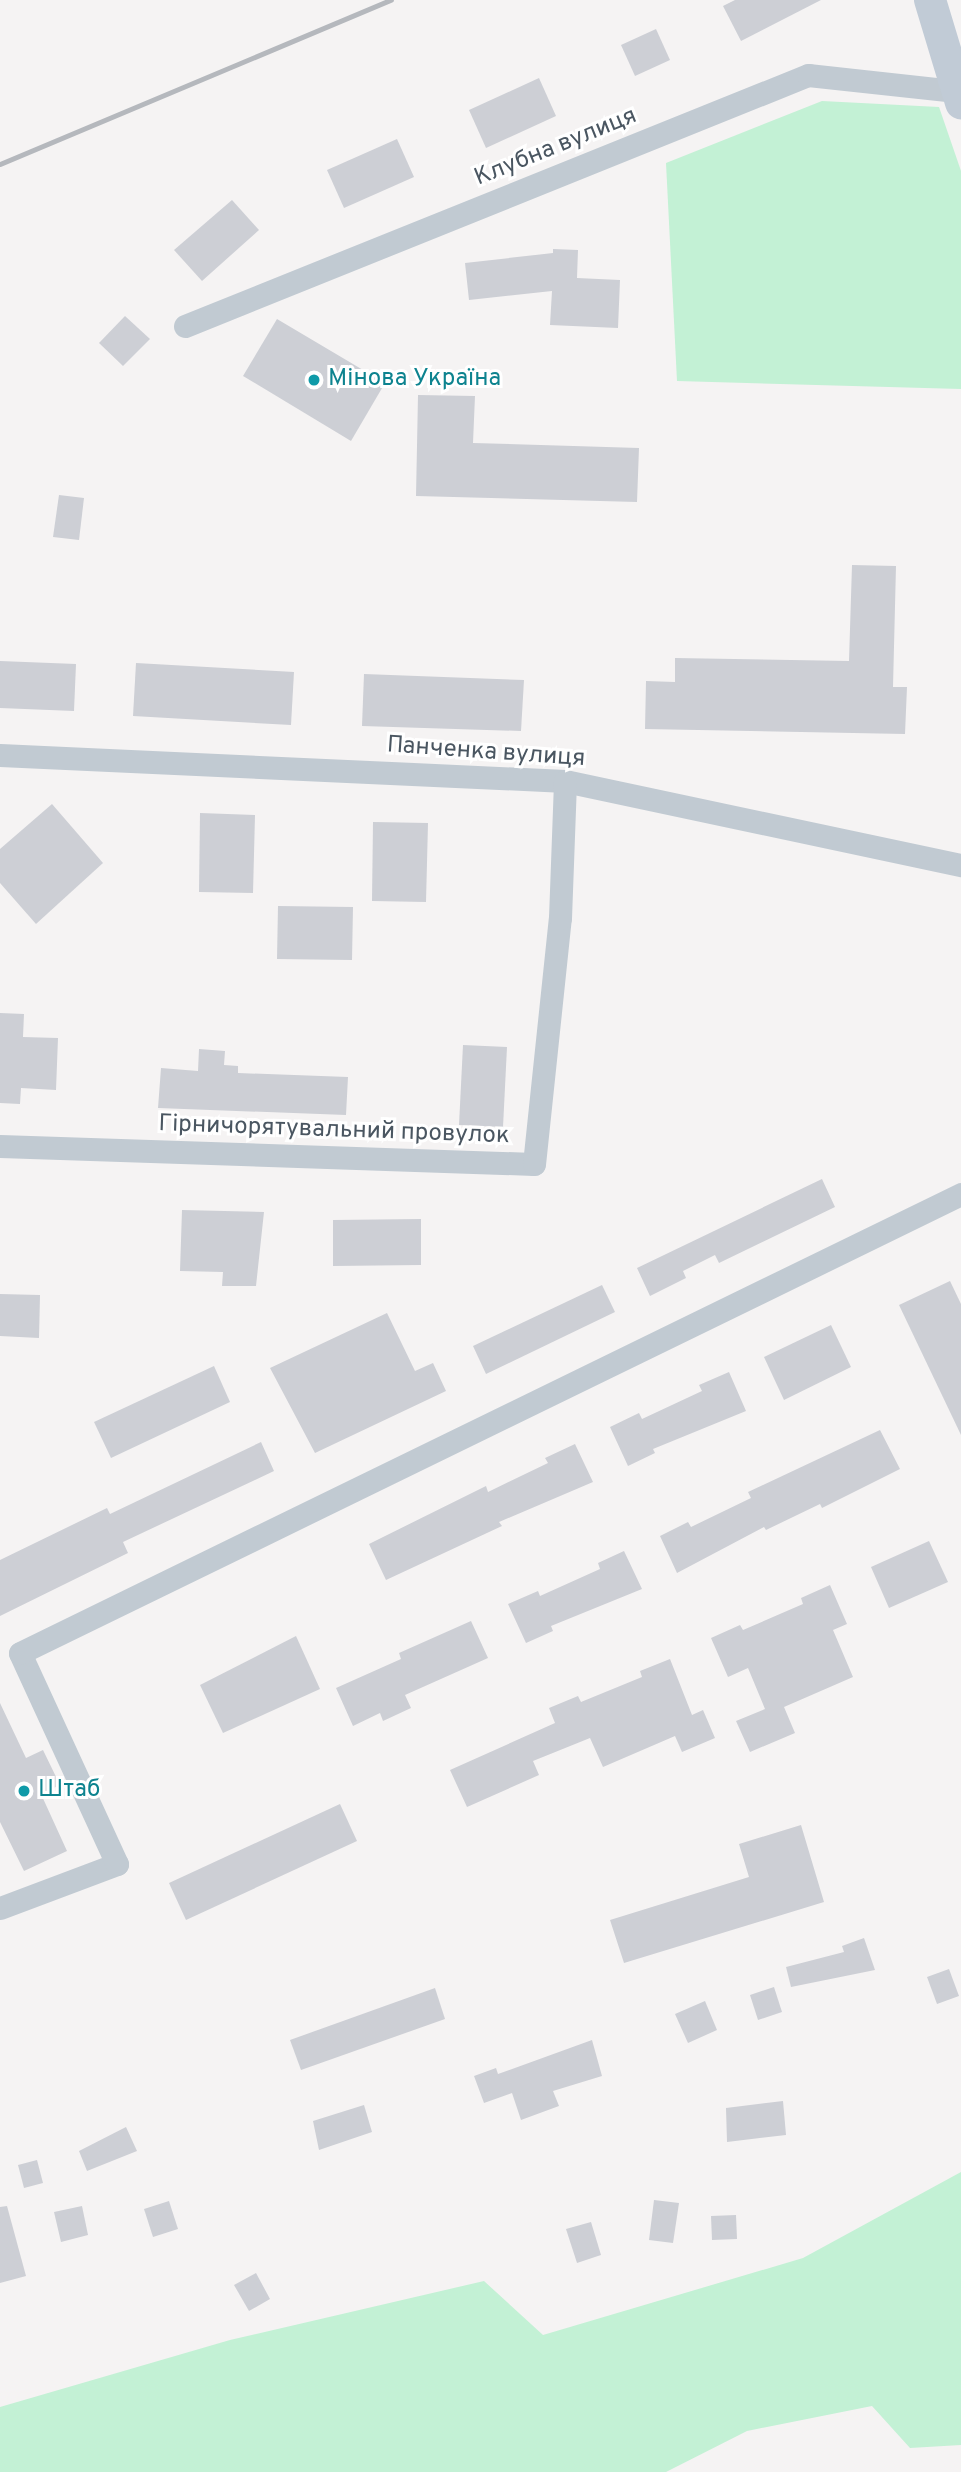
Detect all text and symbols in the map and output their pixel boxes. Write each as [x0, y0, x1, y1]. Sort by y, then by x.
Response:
street label: Клубна вулиця [471, 102, 641, 194]
place label: Мінова Україна [328, 366, 501, 394]
marker: Мінова Україна [306, 372, 322, 388]
street label: Панченка вулиця [386, 732, 586, 774]
street label: Гірничорятувальний провулок [158, 1110, 510, 1152]
place label: Штаб [38, 1777, 100, 1805]
marker: Штаб [16, 1783, 32, 1799]

